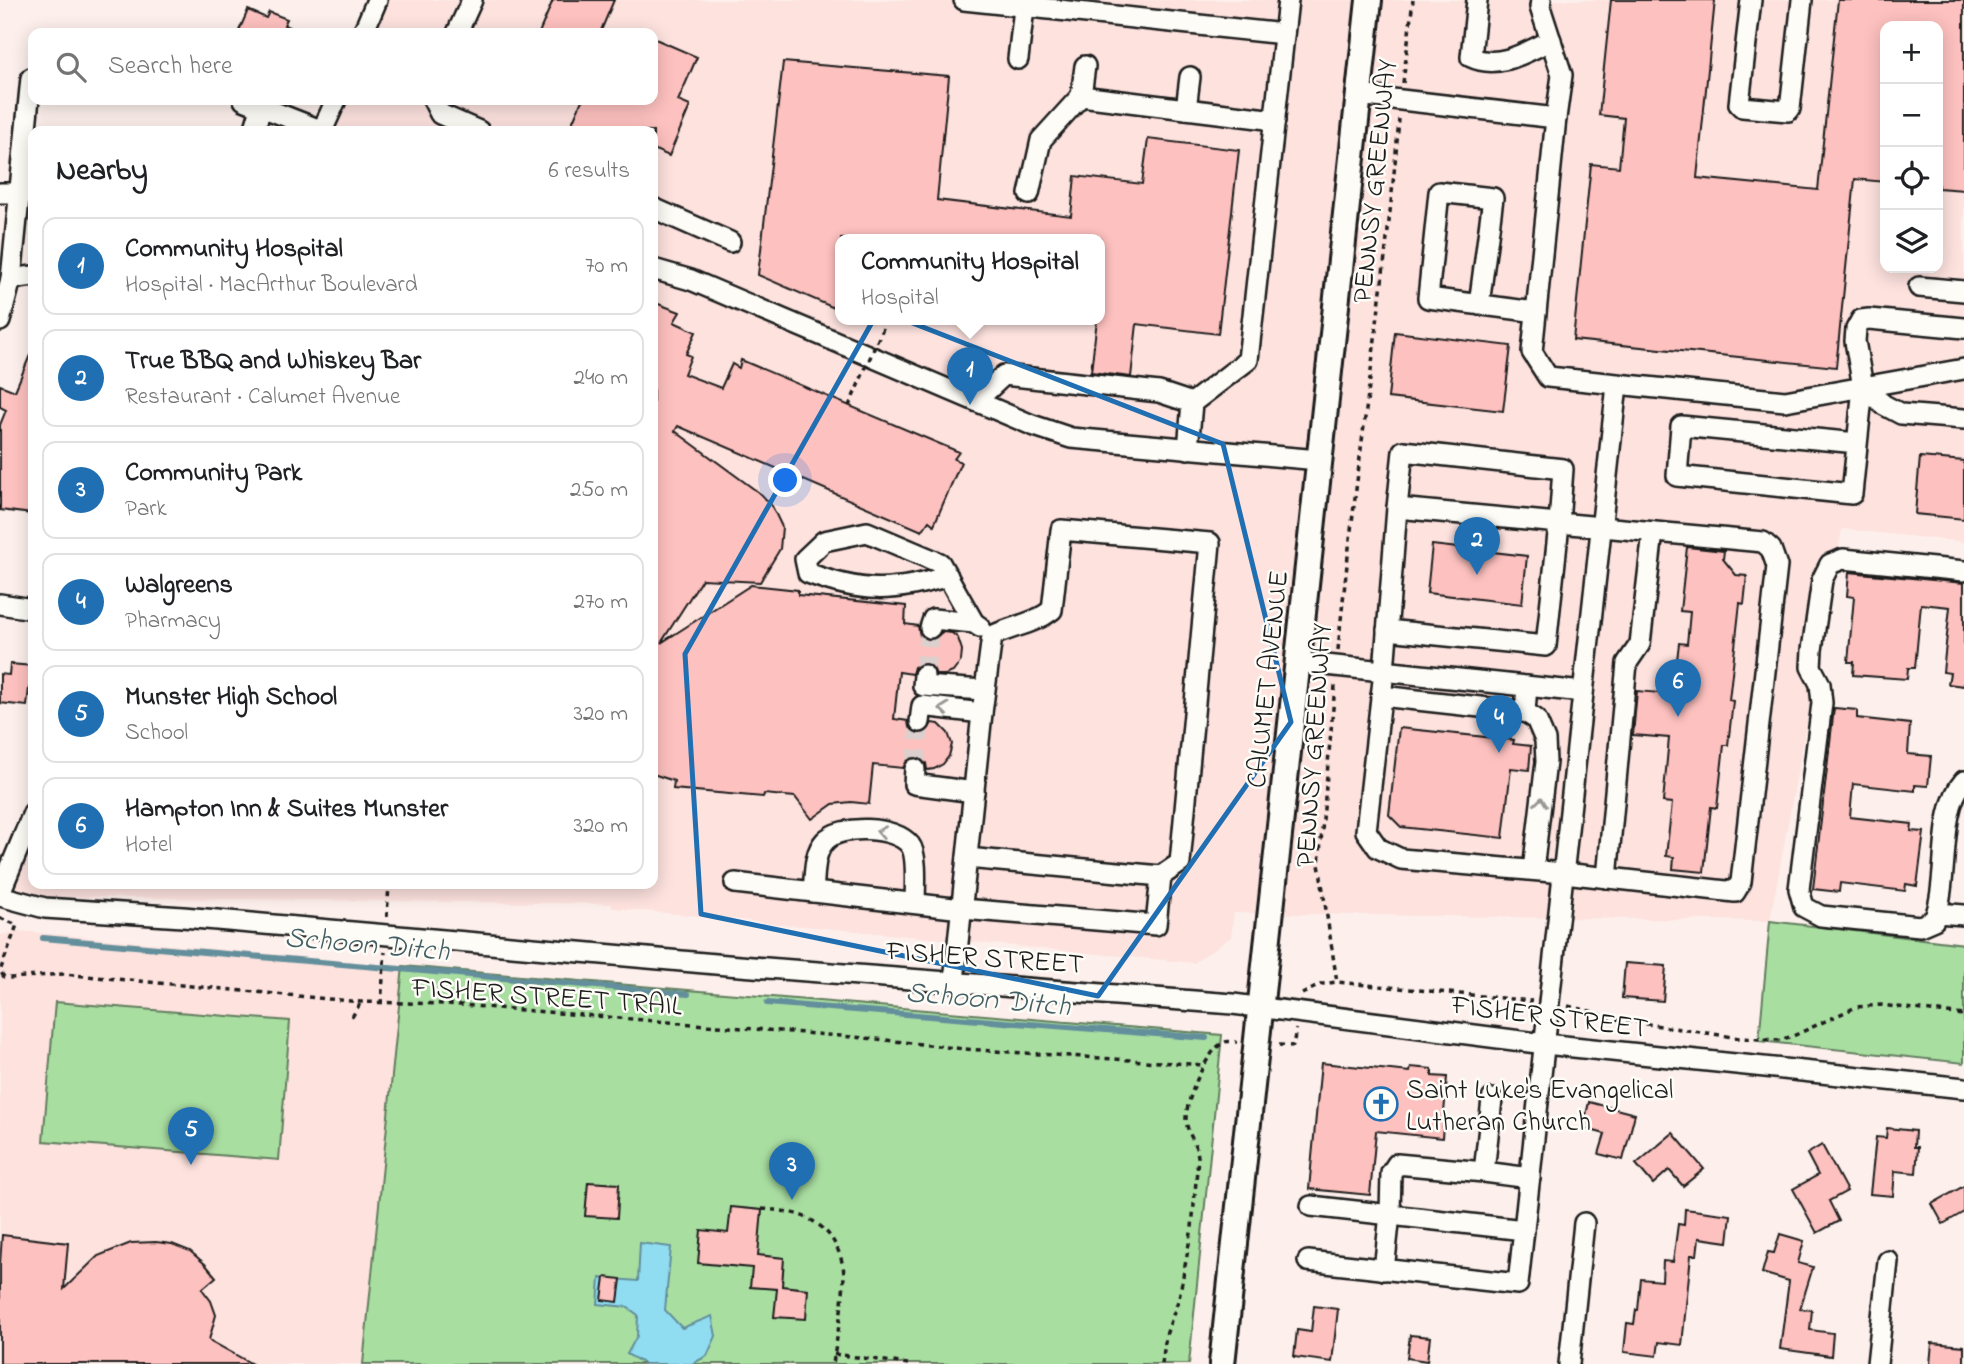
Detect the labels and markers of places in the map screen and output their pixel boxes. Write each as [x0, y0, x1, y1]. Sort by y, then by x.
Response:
pin: 1 [947, 347, 993, 405]
pin: 2 [1454, 517, 1500, 575]
pin: 6 [1655, 659, 1701, 717]
pin: 4 [1476, 695, 1522, 753]
place label: Saint Luke's Evangelical Lutheran Church [1406, 1071, 1673, 1144]
church icon: Saint Luke's Evangelical Lutheran Church [1362, 1085, 1400, 1123]
pin: 5 [168, 1107, 214, 1165]
pin: 3 [769, 1142, 815, 1200]

